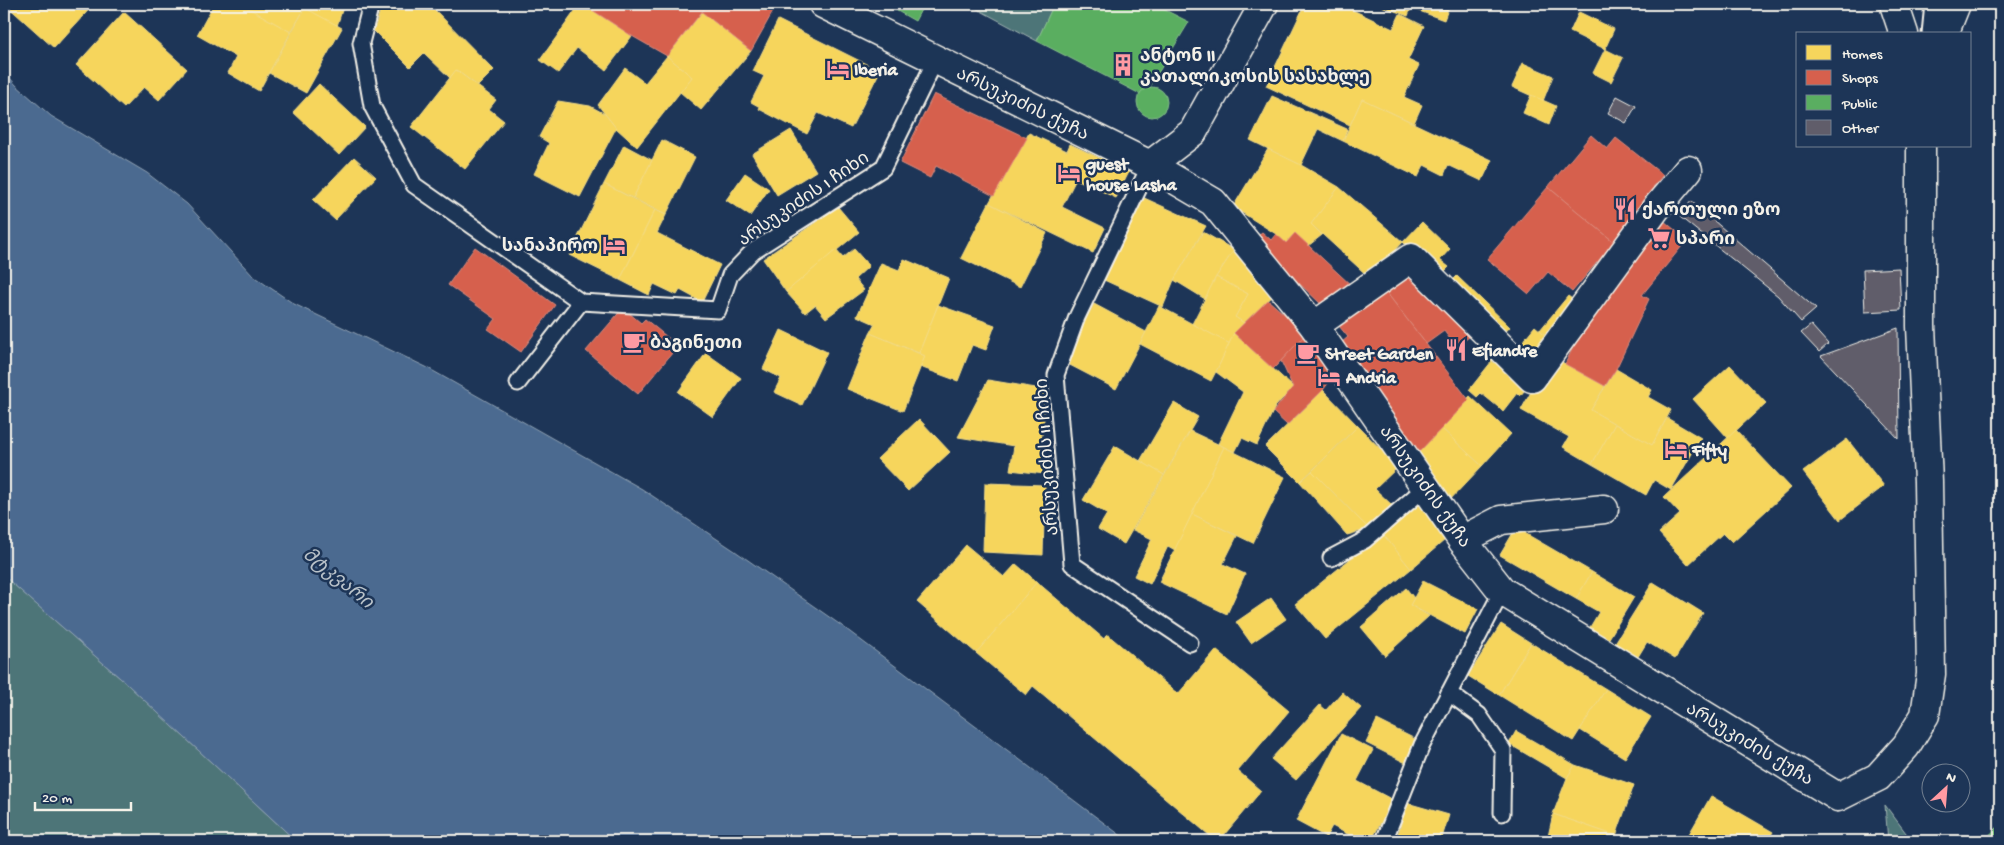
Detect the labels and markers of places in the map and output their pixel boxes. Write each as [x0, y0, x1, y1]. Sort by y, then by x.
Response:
place label: ანტონ II კათალიკოსის სასახლე [1140, 47, 1370, 89]
building icon: ანტონ II კათალიკოსის სასახლე [1110, 52, 1136, 78]
hotel icon: Iberia [825, 56, 851, 82]
place label: Iberia [854, 61, 898, 82]
place label: guest house Lasha [1085, 155, 1178, 197]
hotel icon: guest house Lasha [1056, 160, 1082, 186]
restaurant icon: ქართული ეზო [1612, 196, 1638, 222]
place label: ქართული ეზო [1642, 200, 1780, 222]
supermarket icon: სპარი [1646, 225, 1672, 251]
place label: სპარი [1676, 229, 1735, 251]
hotel icon: სანაპირო [601, 232, 627, 258]
place label: სანაპირო [502, 236, 598, 258]
cafe icon: ბაგინეთი [621, 329, 647, 355]
place label: ბაგინეთი [650, 334, 742, 355]
restaurant icon: Efiandre [1443, 337, 1469, 363]
cafe icon: Street Garden [1295, 340, 1321, 366]
place label: Efiandre [1472, 342, 1538, 363]
place label: Street Garden [1325, 345, 1434, 366]
hotel icon: Andria [1316, 364, 1342, 390]
place label: Andria [1345, 369, 1397, 390]
hotel icon: Fifty [1663, 436, 1689, 462]
place label: Fifty [1691, 441, 1727, 462]

